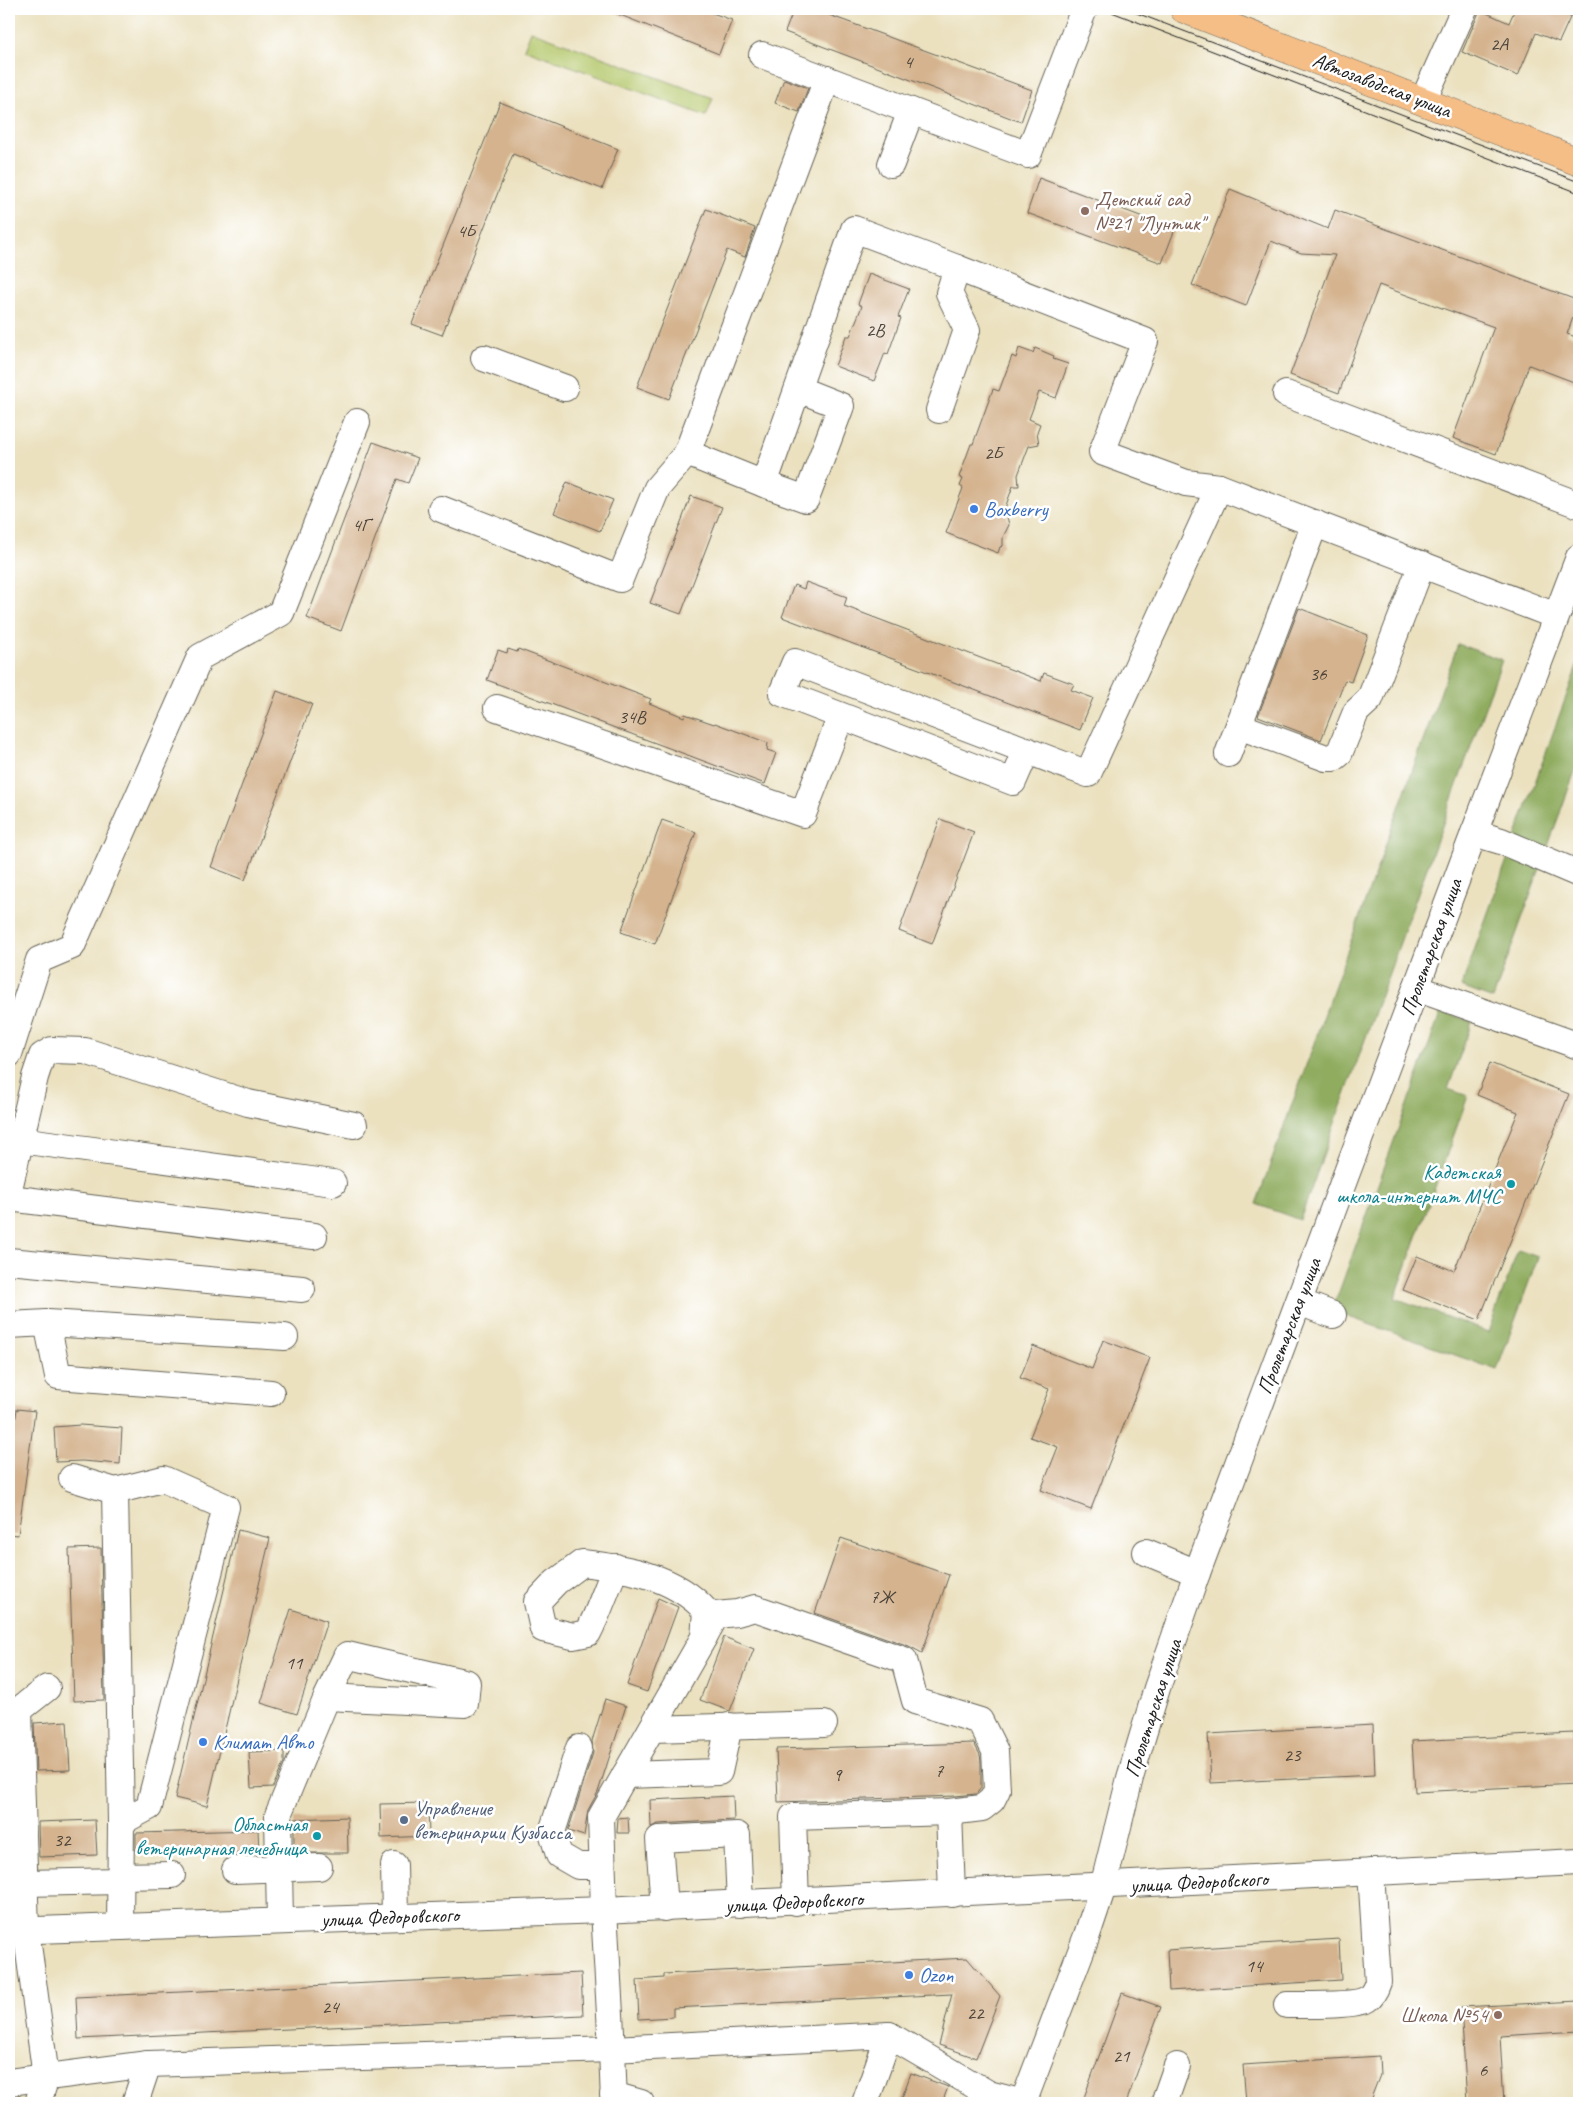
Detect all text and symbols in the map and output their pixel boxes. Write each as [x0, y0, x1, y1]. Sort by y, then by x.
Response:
house number: 2А [1490, 32, 1510, 56]
street label: Автозаводская улица [1309, 47, 1456, 124]
house number: 4 [904, 50, 915, 74]
place label: Детский сад №21 "Лунтик" [1095, 186, 1209, 236]
marker: Детский сад №21 "Лунтик" [1079, 205, 1091, 217]
house number: 4Б [457, 219, 478, 243]
house number: 2В [866, 318, 885, 342]
house number: 2Б [984, 441, 1005, 465]
place label: Boxberry [984, 496, 1050, 522]
marker: Boxberry [968, 503, 980, 515]
house number: 4Г [352, 513, 374, 537]
house number: 36 [1309, 662, 1328, 686]
house number: 34В [619, 705, 647, 729]
street label: Пролетарская улица [1394, 874, 1468, 1019]
place label: Кадетская школа-интернат МЧС [1336, 1159, 1504, 1209]
marker: Кадетская школа-интернат МЧС [1505, 1178, 1517, 1190]
street label: Пролетарская улица [1251, 1253, 1327, 1398]
house number: 7Ж [870, 1585, 896, 1609]
street label: Пролетарская улица [1118, 1634, 1188, 1780]
house number: 11 [285, 1651, 304, 1675]
place label: Климат Авто [213, 1729, 315, 1755]
marker: Климат Авто [197, 1736, 209, 1748]
house number: 23 [1283, 1743, 1302, 1767]
house number: 7 [935, 1759, 945, 1783]
house number: 9 [833, 1763, 843, 1787]
place label: Управление ветеринарии Кузбасса [414, 1795, 574, 1845]
place label: Областная ветеринарная лечебница [136, 1811, 309, 1861]
marker: Управление ветеринарии Кузбасса [398, 1814, 410, 1826]
house number: 32 [53, 1828, 72, 1852]
marker: Областная ветеринарная лечебница [311, 1830, 323, 1842]
street label: улица Федоровского [1127, 1865, 1271, 1899]
street label: улица Федоровского [722, 1885, 866, 1919]
street label: улица Федоровского [319, 1902, 462, 1932]
house number: 14 [1245, 1954, 1265, 1978]
place label: Ozon [919, 1962, 954, 1988]
marker: Ozon [903, 1969, 915, 1981]
house number: 24 [321, 1995, 341, 2019]
house number: 22 [966, 2001, 985, 2025]
place label: Школа №54 [1400, 2002, 1491, 2028]
marker: Школа №54 [1492, 2009, 1504, 2021]
house number: 21 [1112, 2044, 1131, 2068]
house number: 6 [1479, 2058, 1489, 2082]

